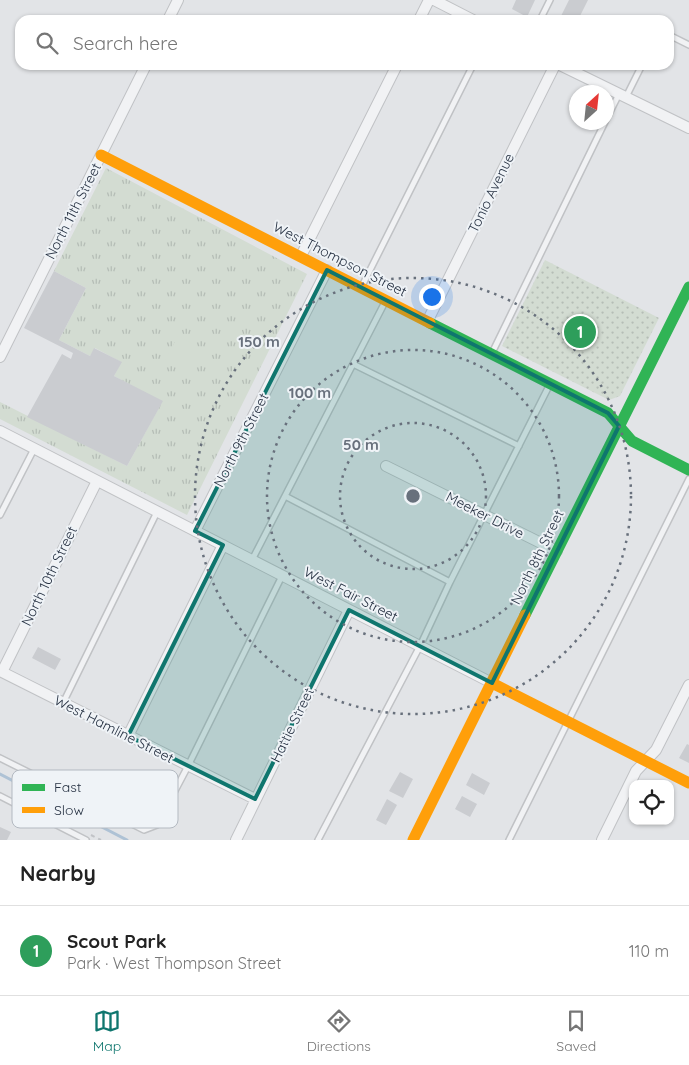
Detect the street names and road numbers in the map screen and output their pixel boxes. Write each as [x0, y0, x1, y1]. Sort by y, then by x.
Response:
street label: Tonio Avenue [464, 150, 518, 236]
street label: North 11th Street [41, 160, 105, 262]
street label: West Thompson Street [270, 217, 410, 301]
street label: North 9th Street [210, 390, 273, 490]
street label: Meeker Drive [443, 488, 527, 542]
street label: North 8th Street [506, 507, 568, 607]
street label: North 10th Street [17, 523, 81, 629]
street label: West Fair Street [301, 563, 401, 626]
street label: Hattie Street [266, 684, 318, 765]
street label: West Hamline Street [51, 691, 177, 767]

